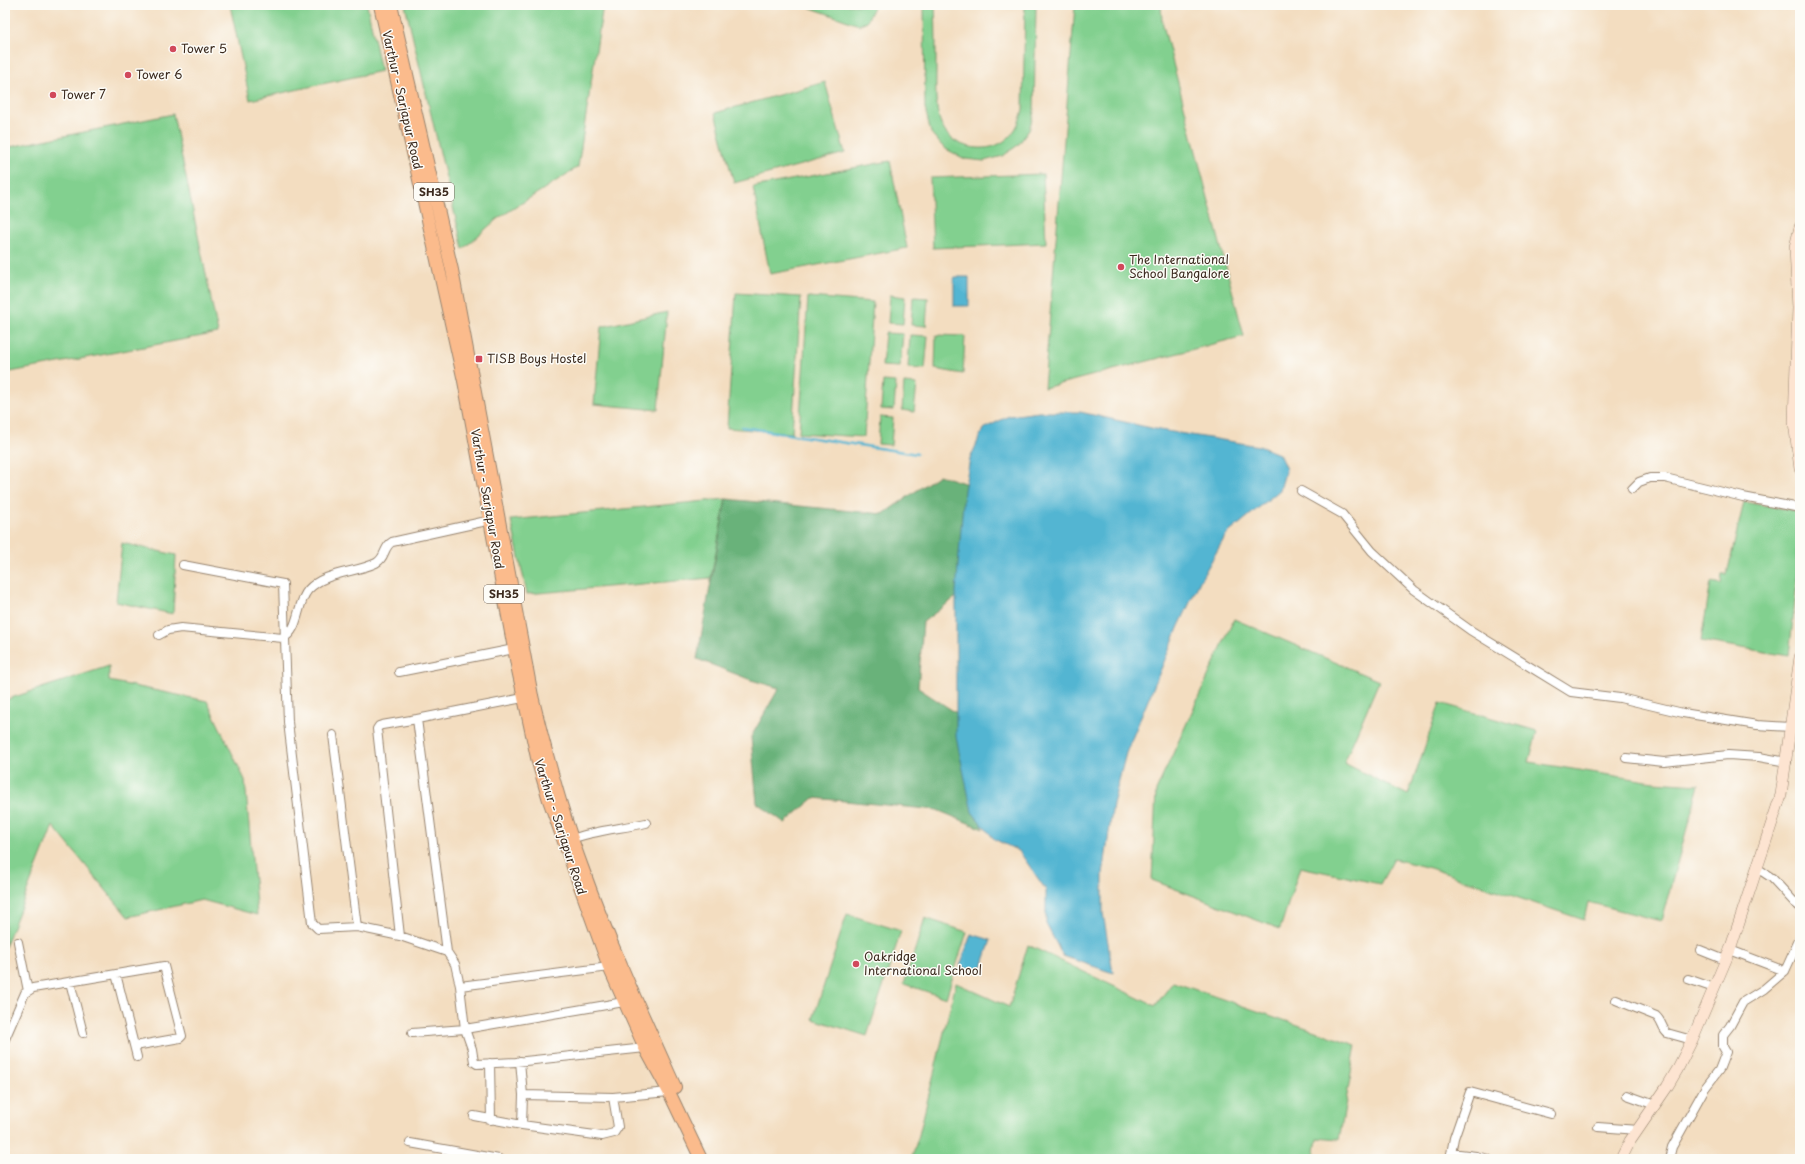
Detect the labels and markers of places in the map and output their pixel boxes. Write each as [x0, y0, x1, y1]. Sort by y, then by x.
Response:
place label: Tower 5 [181, 39, 227, 57]
marker: Tower 5 [168, 44, 178, 54]
place label: Tower 6 [136, 65, 183, 83]
marker: Tower 6 [123, 70, 133, 80]
place label: Tower 7 [61, 85, 106, 103]
marker: Tower 7 [48, 90, 58, 100]
place label: The International School Bangalore [1129, 250, 1229, 282]
marker: The International School Bangalore [1116, 262, 1126, 272]
place label: TISB Boys Hostel [487, 349, 586, 367]
marker: TISB Boys Hostel [474, 354, 484, 364]
place label: Oakridge International School [864, 947, 982, 979]
marker: Oakridge International School [851, 959, 861, 969]

